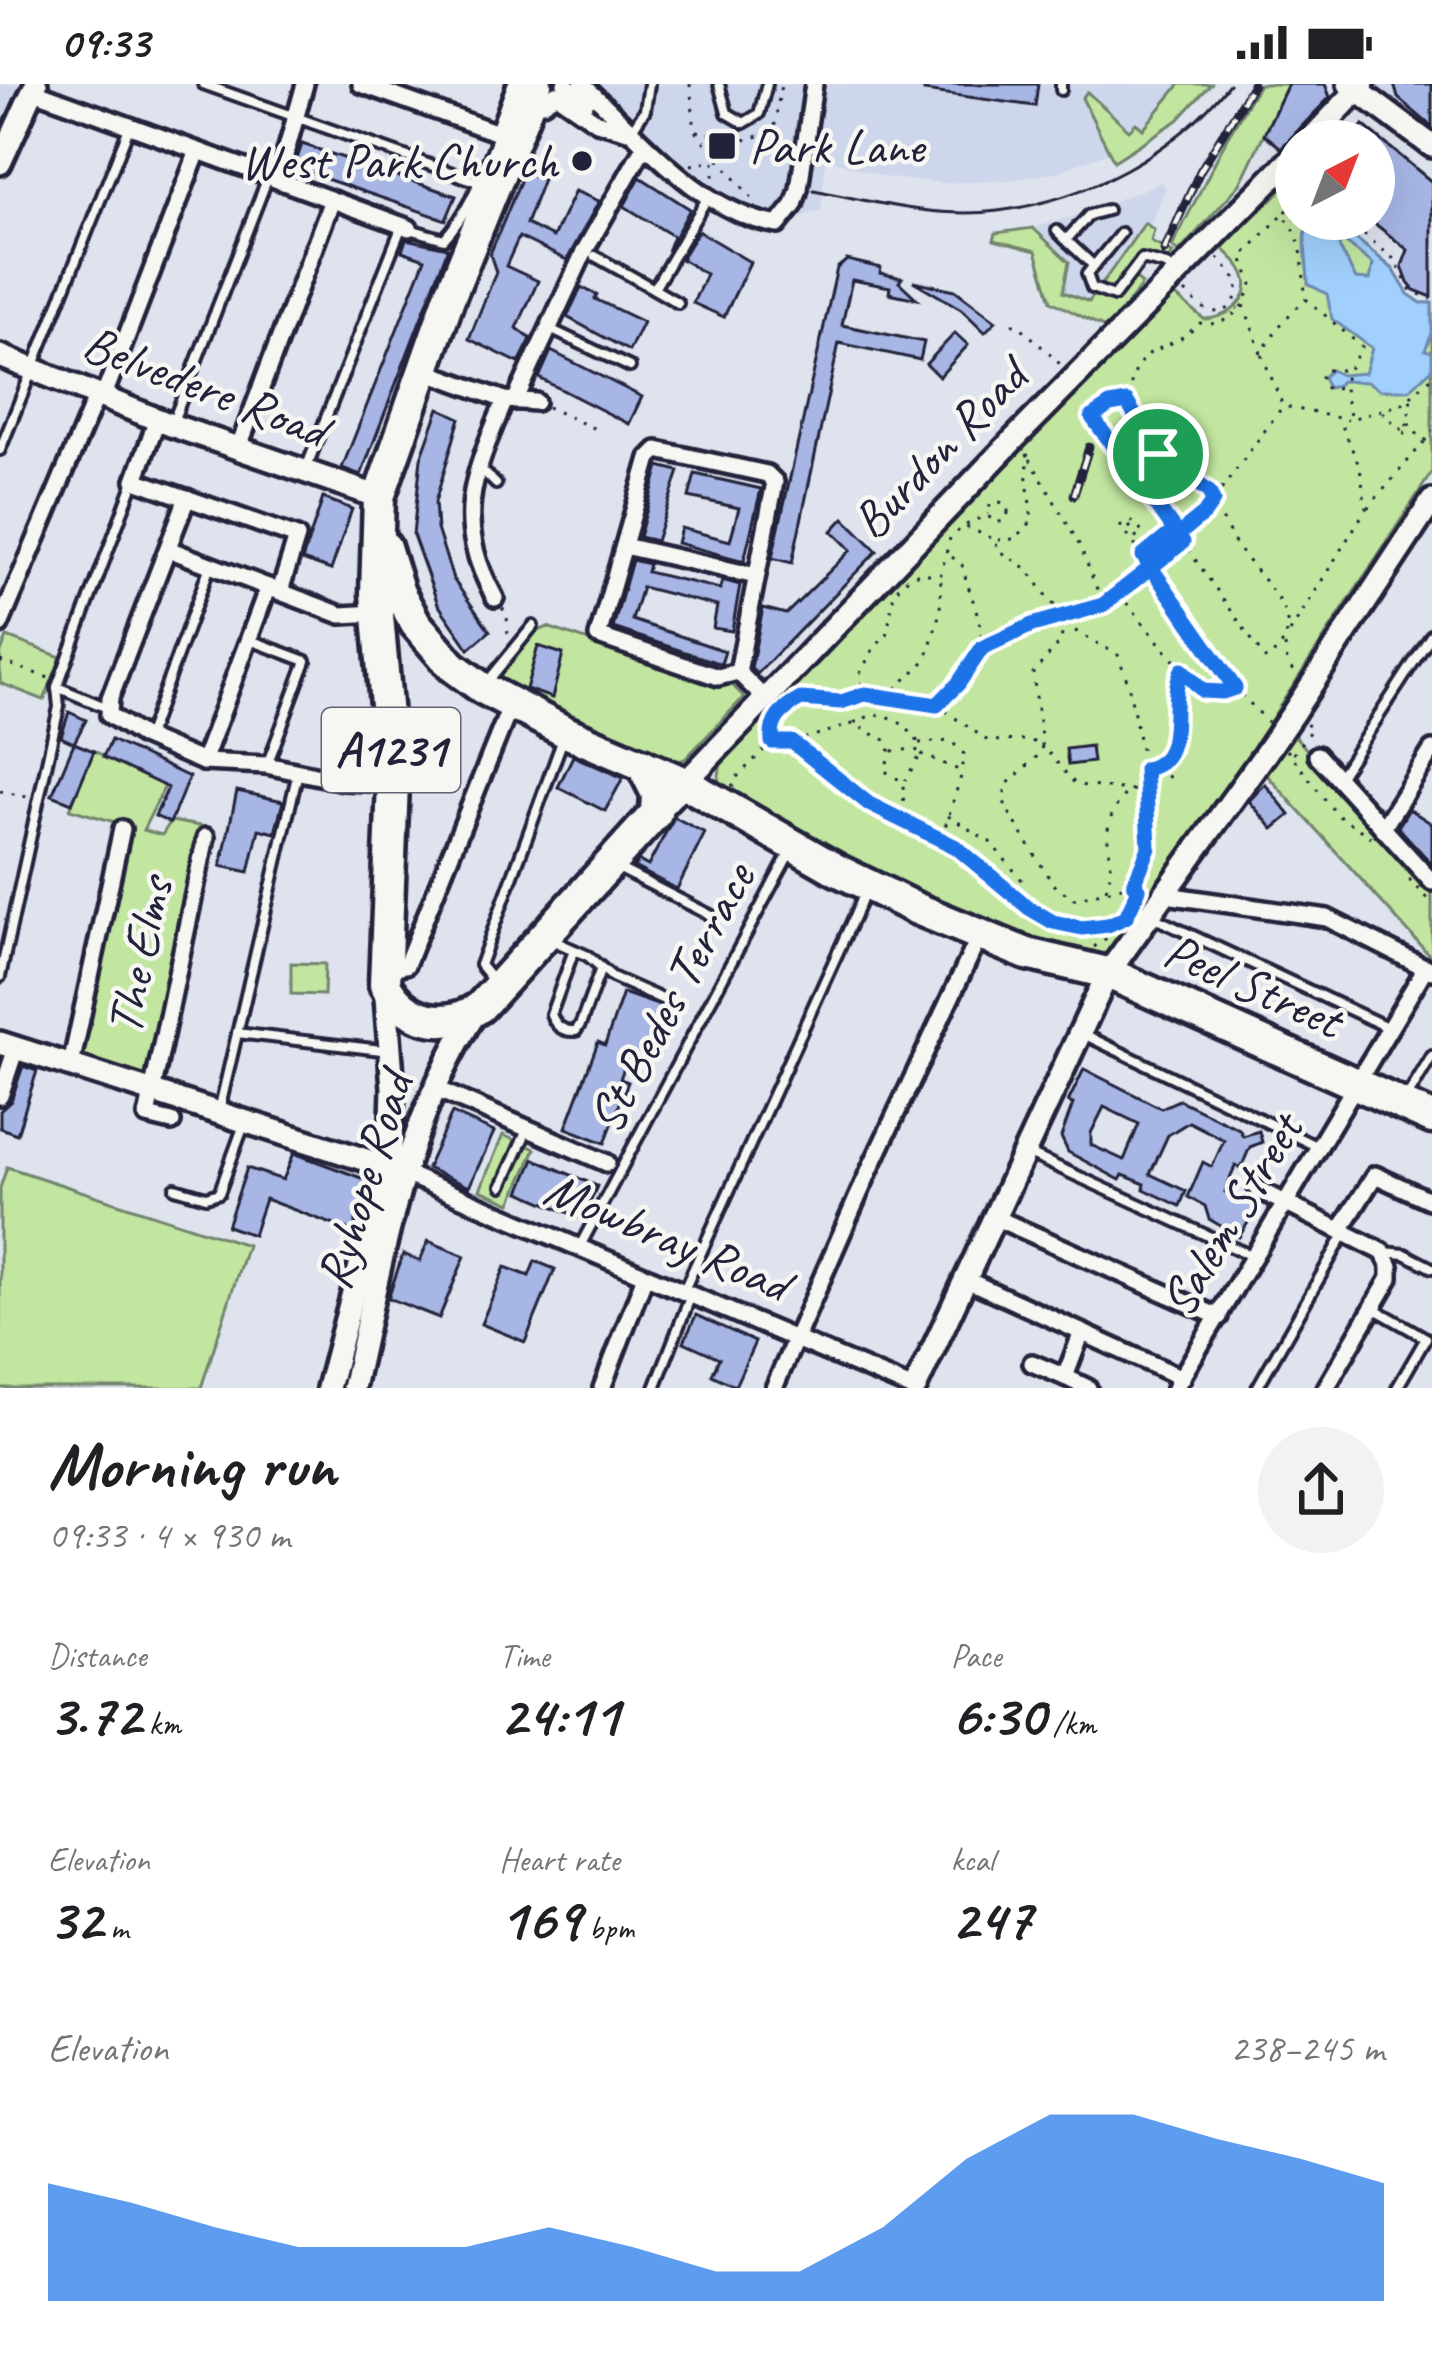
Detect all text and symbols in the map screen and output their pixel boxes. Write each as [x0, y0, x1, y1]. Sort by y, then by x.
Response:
text: 09:33 [60, 14, 149, 71]
place label: Park Lane [749, 114, 927, 178]
north arrow [1275, 120, 1395, 240]
map controls [1275, 120, 1395, 240]
place label: West Park Church [241, 129, 560, 193]
marker: Park Lane [706, 130, 738, 162]
marker: West Park Church [569, 148, 595, 174]
street label: Belvedere Road [74, 310, 343, 464]
street label: Burdon Road [838, 341, 1045, 552]
pin [1107, 403, 1209, 505]
icon: arrive [1125, 421, 1191, 487]
road number: A1231 [322, 708, 460, 792]
street label: St Bedes Terrace [573, 849, 770, 1144]
street label: The Elms [91, 867, 188, 1040]
street label: Peel Street [1155, 918, 1356, 1054]
street label: Ryhope Road [301, 1059, 429, 1296]
street label: Salem Street [1146, 1098, 1319, 1328]
street label: Mowbray Road [536, 1156, 806, 1319]
text: Morning run [48, 1424, 336, 1507]
button: share [1258, 1427, 1384, 1553]
text: 09:33 · 4 × 930 m [48, 1511, 290, 1560]
text: Distance [48, 1635, 146, 1677]
text: Time [499, 1635, 550, 1677]
text: Pace [951, 1635, 1002, 1677]
text: 3.72 [48, 1677, 141, 1753]
text: 24:11 [499, 1677, 619, 1753]
text: 6:30 [951, 1677, 1045, 1753]
text: km [141, 1703, 181, 1745]
text: /km [1045, 1703, 1096, 1745]
text: Elevation [48, 1839, 150, 1881]
text: Heart rate [499, 1839, 620, 1881]
text: kcal [951, 1839, 994, 1881]
text: 32 [48, 1881, 102, 1957]
text: 169 [499, 1881, 581, 1957]
text: 247 [951, 1881, 1031, 1957]
text: m [102, 1907, 128, 1949]
text: bpm [581, 1907, 634, 1949]
text: Elevation [48, 2024, 168, 2073]
text: 238–245 m [1230, 2024, 1384, 2073]

